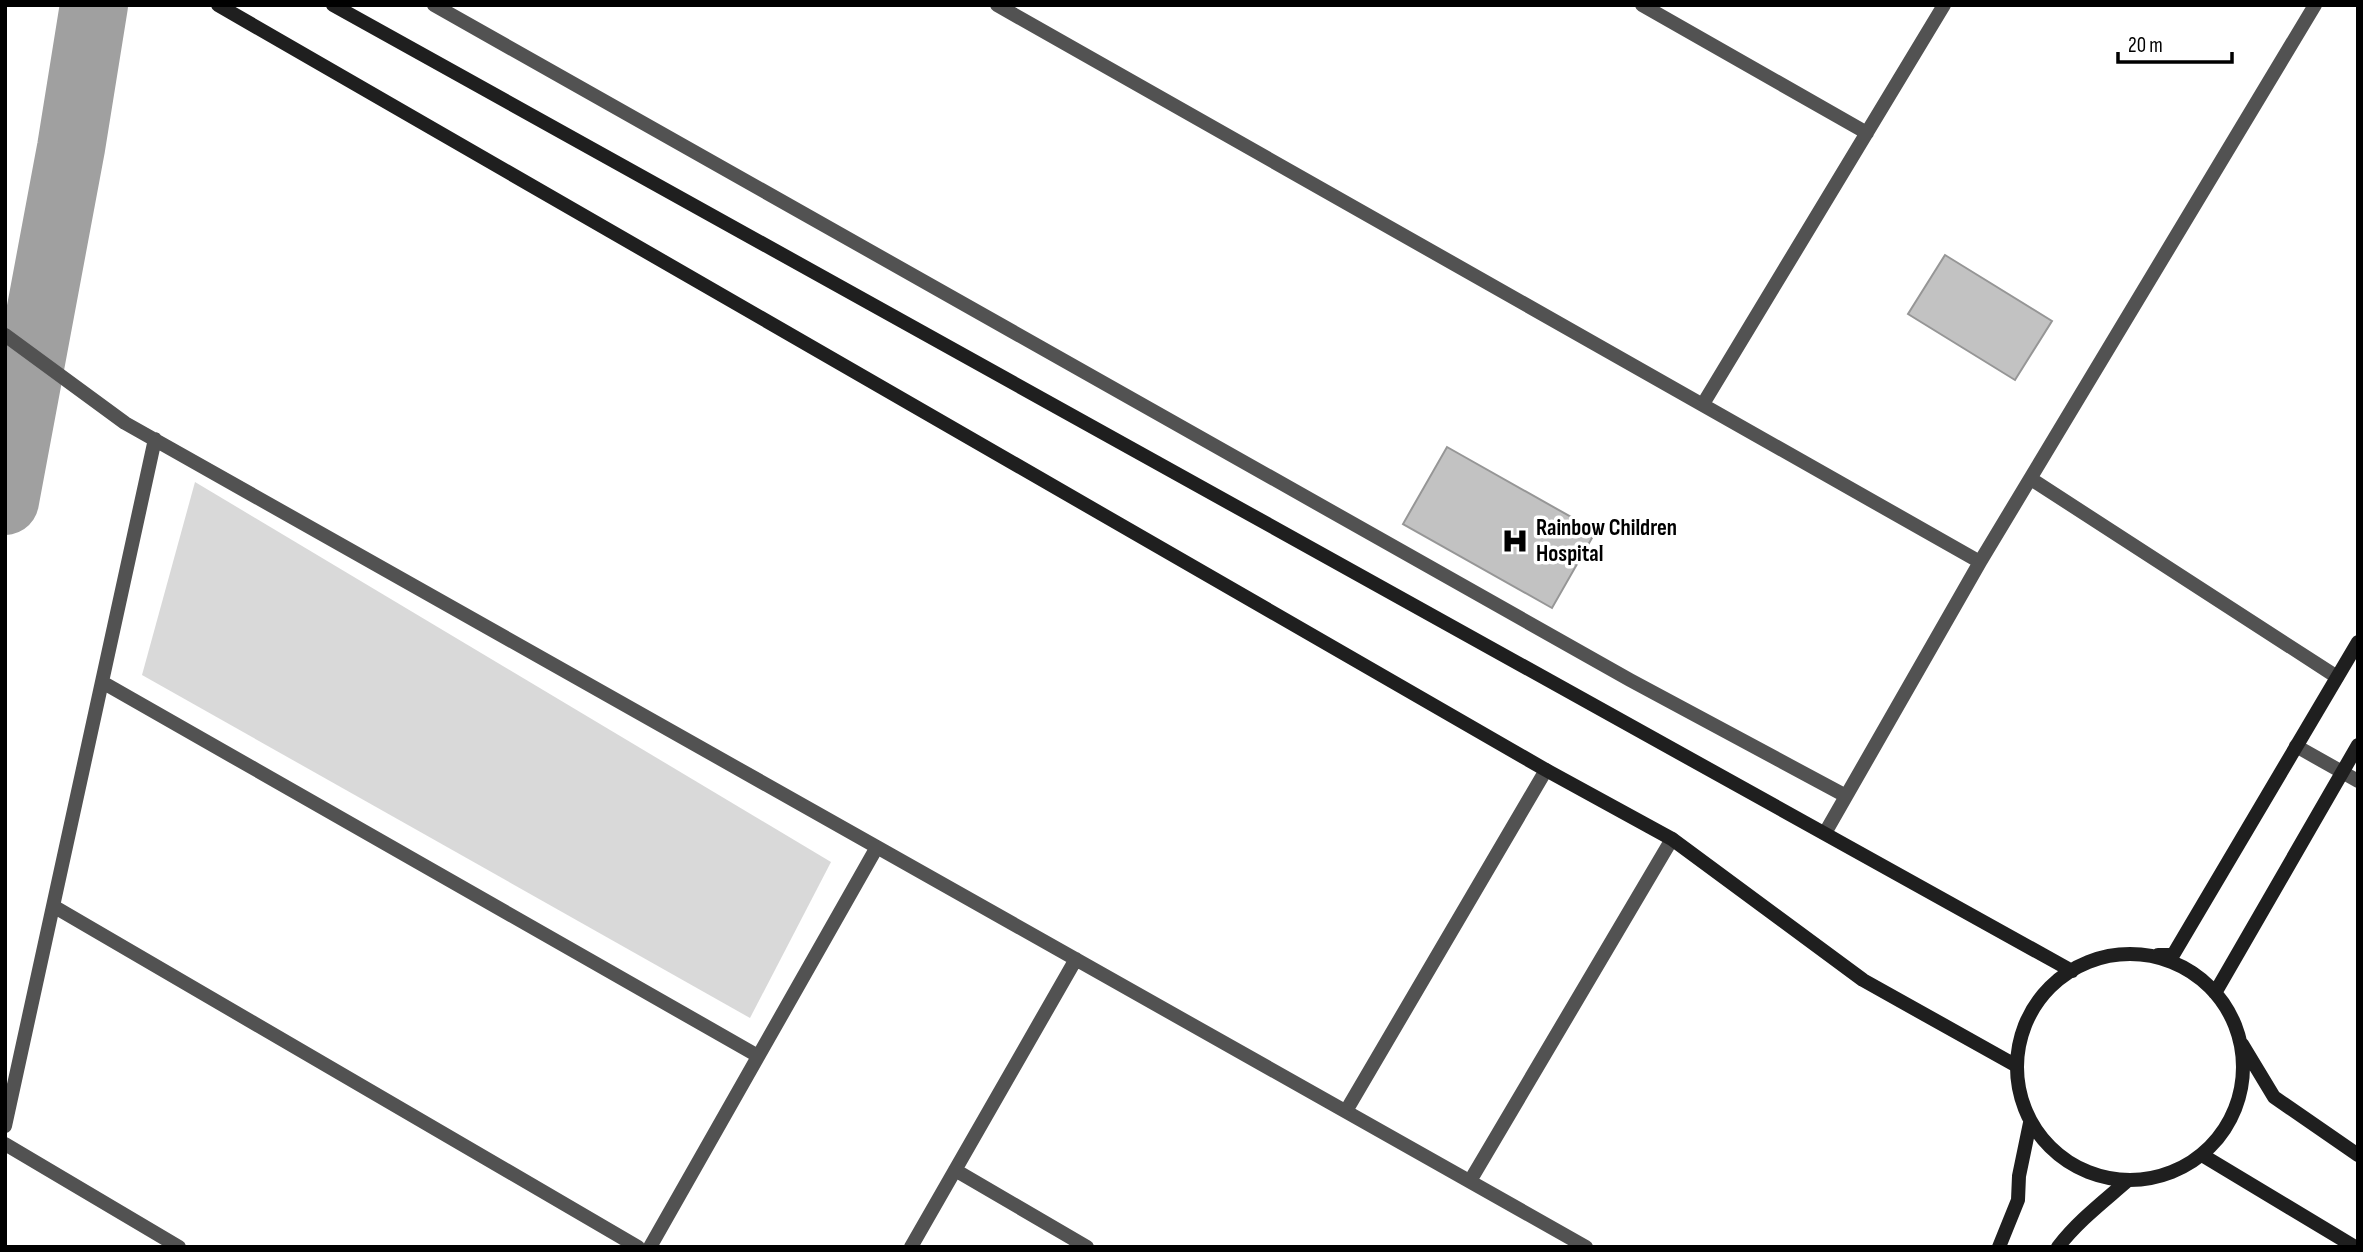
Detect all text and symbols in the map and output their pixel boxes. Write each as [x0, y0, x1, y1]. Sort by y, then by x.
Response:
scale bar [2118, 21, 2232, 65]
text: 20 m [2128, 33, 2163, 58]
place label: Rainbow Children Hospital [1536, 514, 1677, 568]
hospital icon: Rainbow Children Hospital [1500, 526, 1530, 556]

